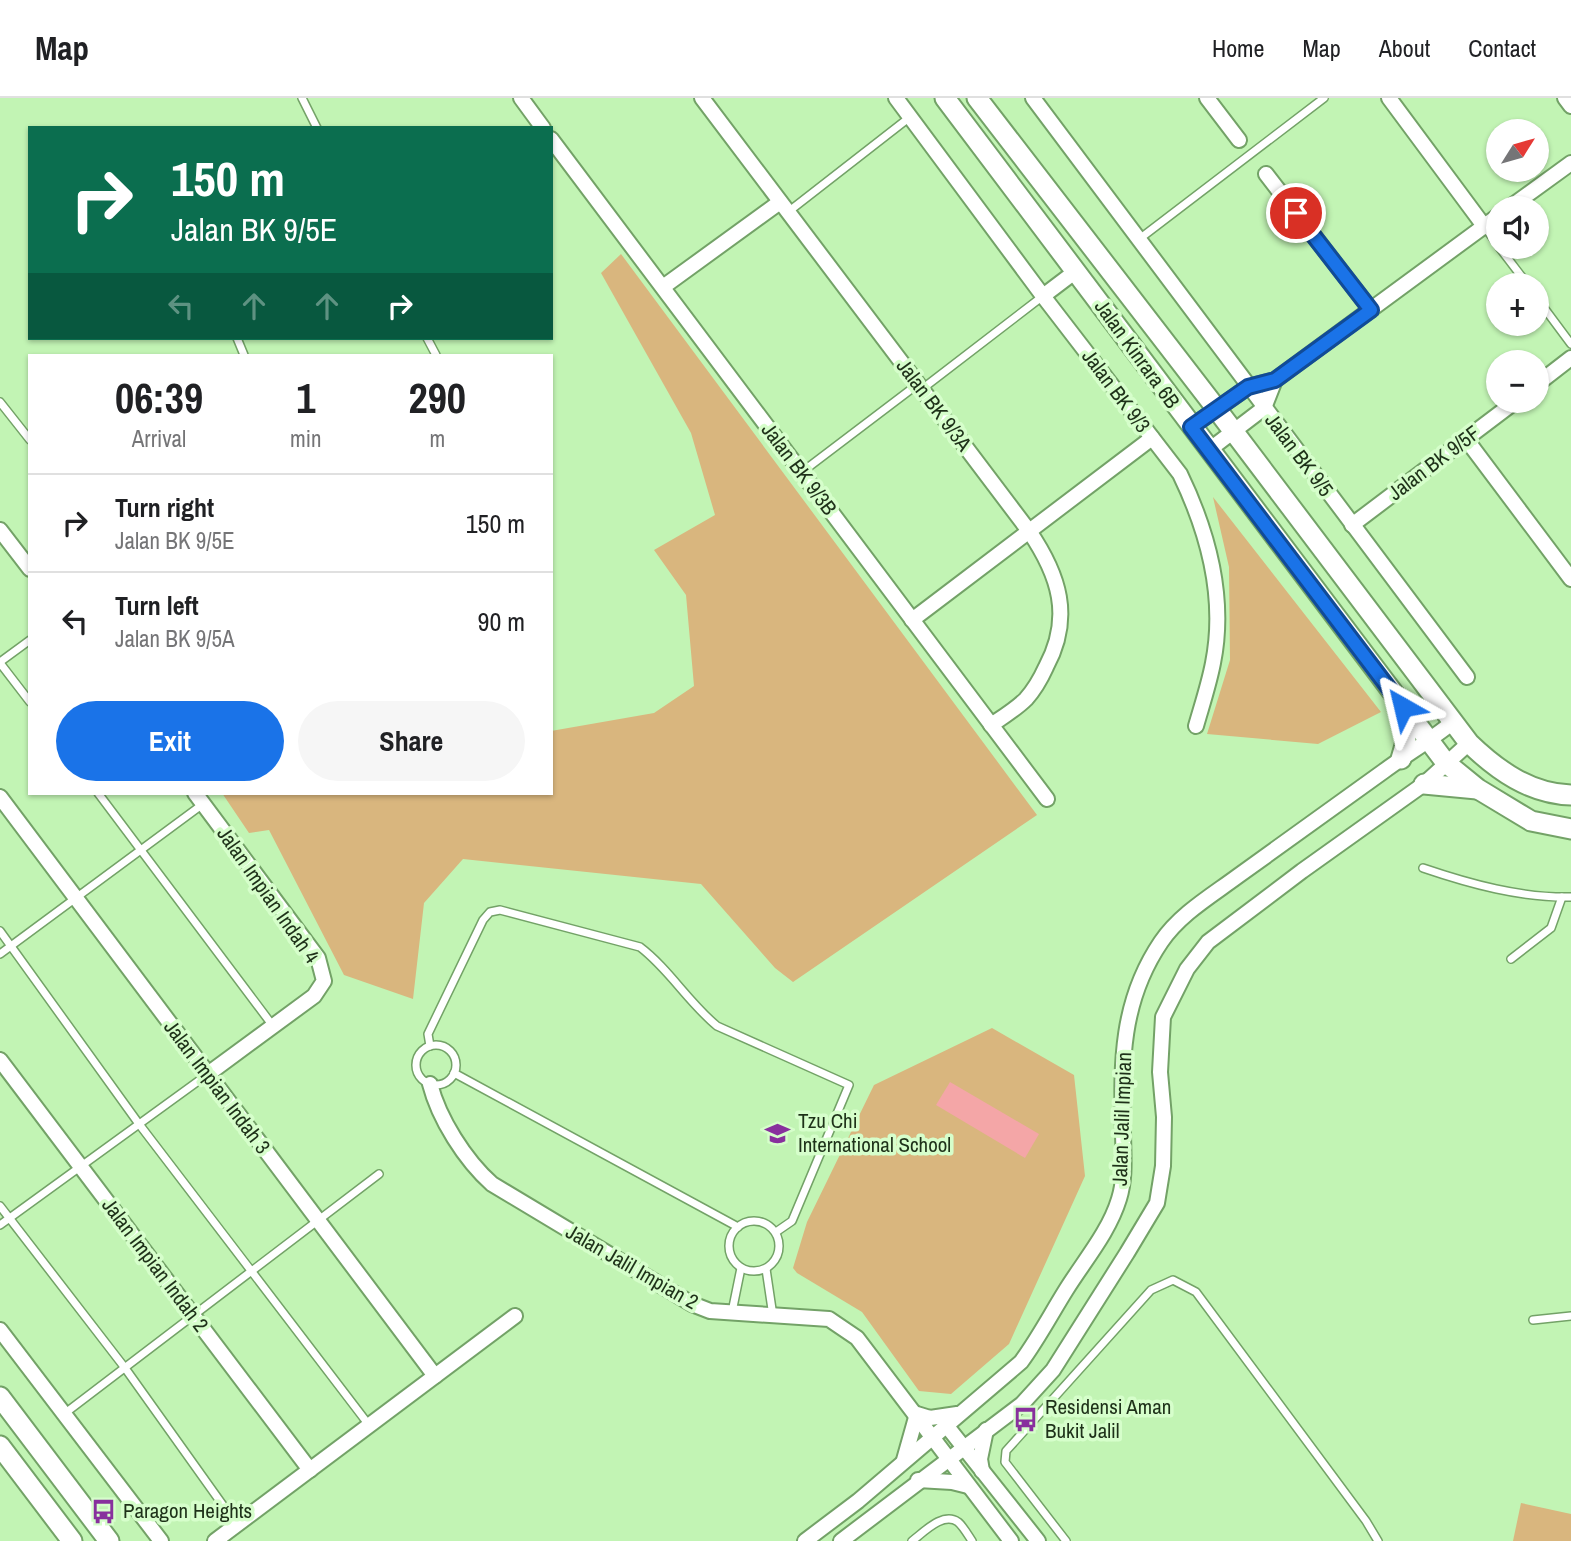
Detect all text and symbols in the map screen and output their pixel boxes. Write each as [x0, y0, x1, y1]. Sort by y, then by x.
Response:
text: Map [35, 26, 89, 70]
text: Home [1212, 32, 1264, 64]
text: Map [1302, 32, 1341, 64]
text: About [1379, 32, 1430, 64]
text: Contact [1468, 32, 1536, 64]
north arrow [1486, 119, 1549, 182]
map controls [1486, 119, 1549, 413]
text: 150 m [171, 145, 285, 211]
icon: right [56, 154, 147, 245]
pin [1266, 183, 1326, 243]
icon: arrive [1277, 194, 1315, 232]
button: sound [1486, 196, 1549, 259]
text: Jalan BK 9/5E [171, 208, 337, 251]
button: + [1486, 273, 1549, 336]
icon: left [162, 287, 200, 325]
icon: ahead [235, 287, 273, 325]
icon: ahead [308, 287, 346, 325]
icon: right [381, 287, 419, 325]
street label: Jalan Kinrara 6B [1088, 293, 1187, 414]
street label: Jalan BK 9/3 [1075, 343, 1157, 438]
button: − [1486, 350, 1549, 413]
street label: Jalan BK 9/3A [890, 352, 979, 457]
text: 06:39 [115, 370, 203, 426]
text: 1 [296, 370, 315, 426]
text: 290 [409, 370, 466, 426]
street label: Jalan BK 9/5 [1258, 407, 1340, 502]
street label: Jalan BK 9/3B [755, 416, 844, 521]
street label: Jalan BK 9/5F [1382, 418, 1486, 507]
text: Arrival [132, 423, 186, 454]
text: min [290, 423, 322, 454]
text: m [429, 423, 445, 454]
text: Turn right [115, 490, 214, 525]
icon: right [56, 504, 94, 542]
text: 150 m [466, 506, 525, 541]
text: Jalan BK 9/5E [115, 525, 235, 556]
text: Turn left [115, 588, 199, 623]
icon: left [56, 602, 94, 640]
text: 90 m [478, 604, 525, 639]
text: Jalan BK 9/5A [115, 623, 235, 654]
position arrow [1366, 670, 1440, 744]
button: Exit [56, 701, 284, 781]
button: Share [298, 701, 525, 781]
street label: Jalan Impian Indah 4 [210, 821, 327, 969]
street label: Jalan Impian Indah 3 [157, 1014, 277, 1160]
street label: Jalan Jalil Impian [1105, 1052, 1138, 1186]
place label: Tzu Chi International School [798, 1106, 951, 1159]
school or university icon: Tzu Chi International School [764, 1119, 792, 1147]
street label: Jalan Impian Indah 2 [95, 1192, 215, 1338]
street label: Jalan Jalil Impian 2 [561, 1217, 704, 1316]
place label: Residensi Aman Bukit Jalil [1045, 1392, 1171, 1445]
bus stop icon: Residensi Aman Bukit Jalil [1011, 1405, 1039, 1433]
place label: Paragon Heights [123, 1496, 252, 1525]
bus stop icon: Paragon Heights [89, 1497, 117, 1525]

